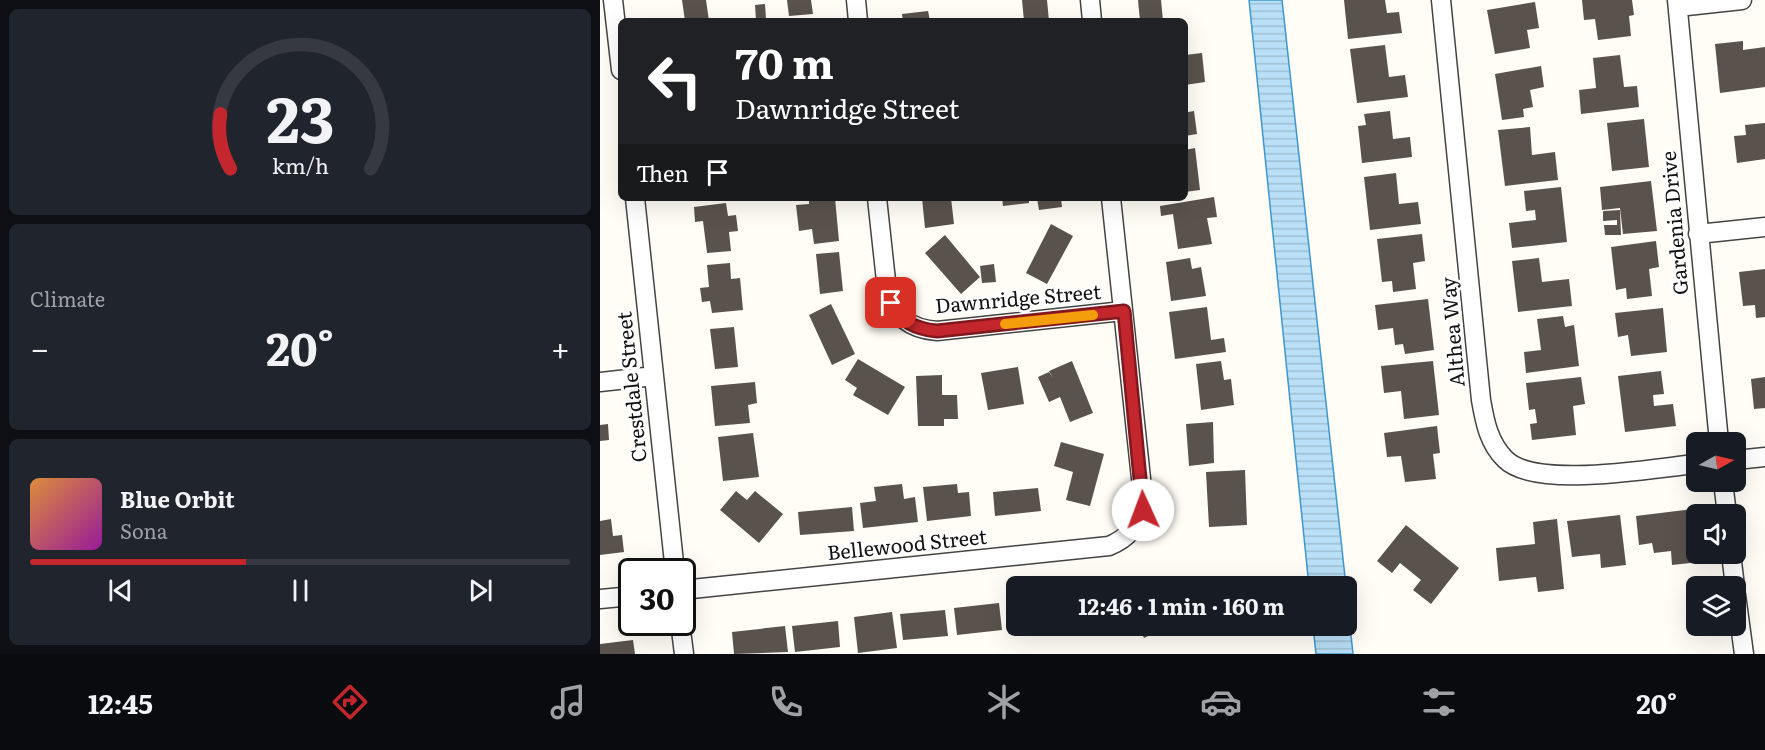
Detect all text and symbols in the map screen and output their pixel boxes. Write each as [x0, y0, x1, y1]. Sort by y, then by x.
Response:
text: 70 m [735, 30, 834, 92]
icon: left [636, 42, 714, 120]
text: 23 [266, 70, 334, 162]
text: Dawnridge Street [735, 87, 960, 127]
text: km/h [271, 149, 329, 181]
street label: Gardenia Drive [1652, 150, 1694, 296]
text: Then [636, 156, 689, 189]
icon: arrive [701, 156, 734, 189]
street label: Dawnridge Street [934, 275, 1102, 319]
street label: Althea Way [1431, 275, 1471, 388]
pin [865, 277, 916, 328]
text: Climate [30, 283, 105, 313]
icon: arrive [874, 286, 907, 319]
street label: Crestdale Street [607, 310, 653, 464]
text: 20° [266, 313, 334, 380]
text: − [30, 322, 49, 371]
text: + [551, 322, 570, 371]
north arrow [1686, 432, 1746, 492]
map controls [1686, 432, 1746, 636]
position arrow [1111, 478, 1175, 542]
text: Blue Orbit [120, 482, 235, 515]
button: sound [1686, 504, 1746, 564]
text: Sona [120, 515, 168, 545]
street label: Bellewood Street [825, 520, 988, 566]
speed limit sign: 30 [618, 558, 696, 636]
icon: previous [104, 574, 137, 607]
icon: pause [284, 574, 317, 607]
icon: next [464, 574, 497, 607]
button: layers [1686, 576, 1746, 636]
text: 12:46 · 1 min · 160 m [1078, 589, 1285, 622]
icon: directions [329, 681, 371, 723]
icon: music [547, 681, 589, 723]
icon: phone [765, 681, 807, 723]
icon: climate [983, 681, 1025, 723]
icon: car [1200, 681, 1242, 723]
icon: filters [1418, 681, 1460, 723]
text: 12:45 [88, 682, 153, 722]
text: 20° [1636, 682, 1677, 722]

